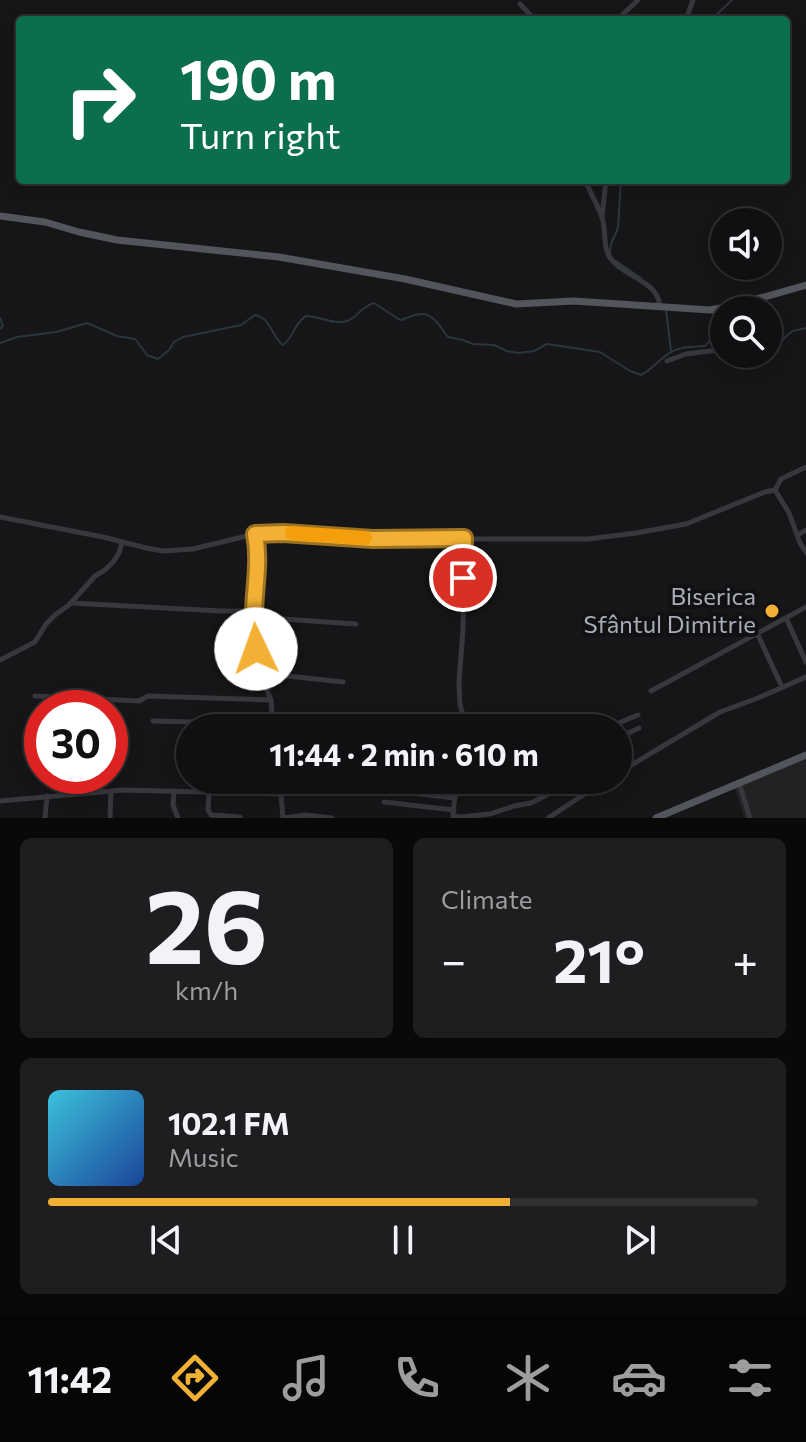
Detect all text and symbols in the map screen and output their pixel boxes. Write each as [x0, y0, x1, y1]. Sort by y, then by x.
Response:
text: 190 m [180, 43, 337, 112]
icon: right [48, 48, 152, 152]
text: Turn right [180, 112, 341, 156]
map controls [710, 208, 782, 368]
button: sound [710, 208, 782, 280]
button: search [710, 296, 782, 368]
pin [429, 544, 497, 612]
icon: arrive [441, 556, 485, 600]
place label: Biserica Sfântul Dimitrie [584, 581, 756, 638]
marker: Biserica Sfântul Dimitrie [763, 602, 781, 620]
position arrow [214, 607, 298, 691]
speed limit sign: 30 [24, 690, 128, 794]
text: 11:44 · 2 min · 610 m [269, 735, 539, 772]
text: 26 [145, 858, 268, 985]
text: Climate [441, 883, 533, 914]
text: 21° [553, 922, 645, 995]
text: − [441, 932, 466, 986]
text: + [732, 932, 758, 986]
text: km/h [175, 974, 238, 1005]
text: 102.1 FM [168, 1104, 290, 1141]
text: Music [168, 1141, 239, 1172]
icon: previous [144, 1218, 188, 1262]
icon: pause [381, 1218, 425, 1262]
icon: next [618, 1218, 662, 1262]
icon: directions [167, 1350, 223, 1406]
icon: music [278, 1350, 334, 1406]
icon: phone [389, 1350, 445, 1406]
icon: climate [500, 1350, 556, 1406]
icon: car [611, 1350, 667, 1406]
icon: filters [722, 1350, 778, 1406]
text: 11:42 [28, 1356, 112, 1400]

